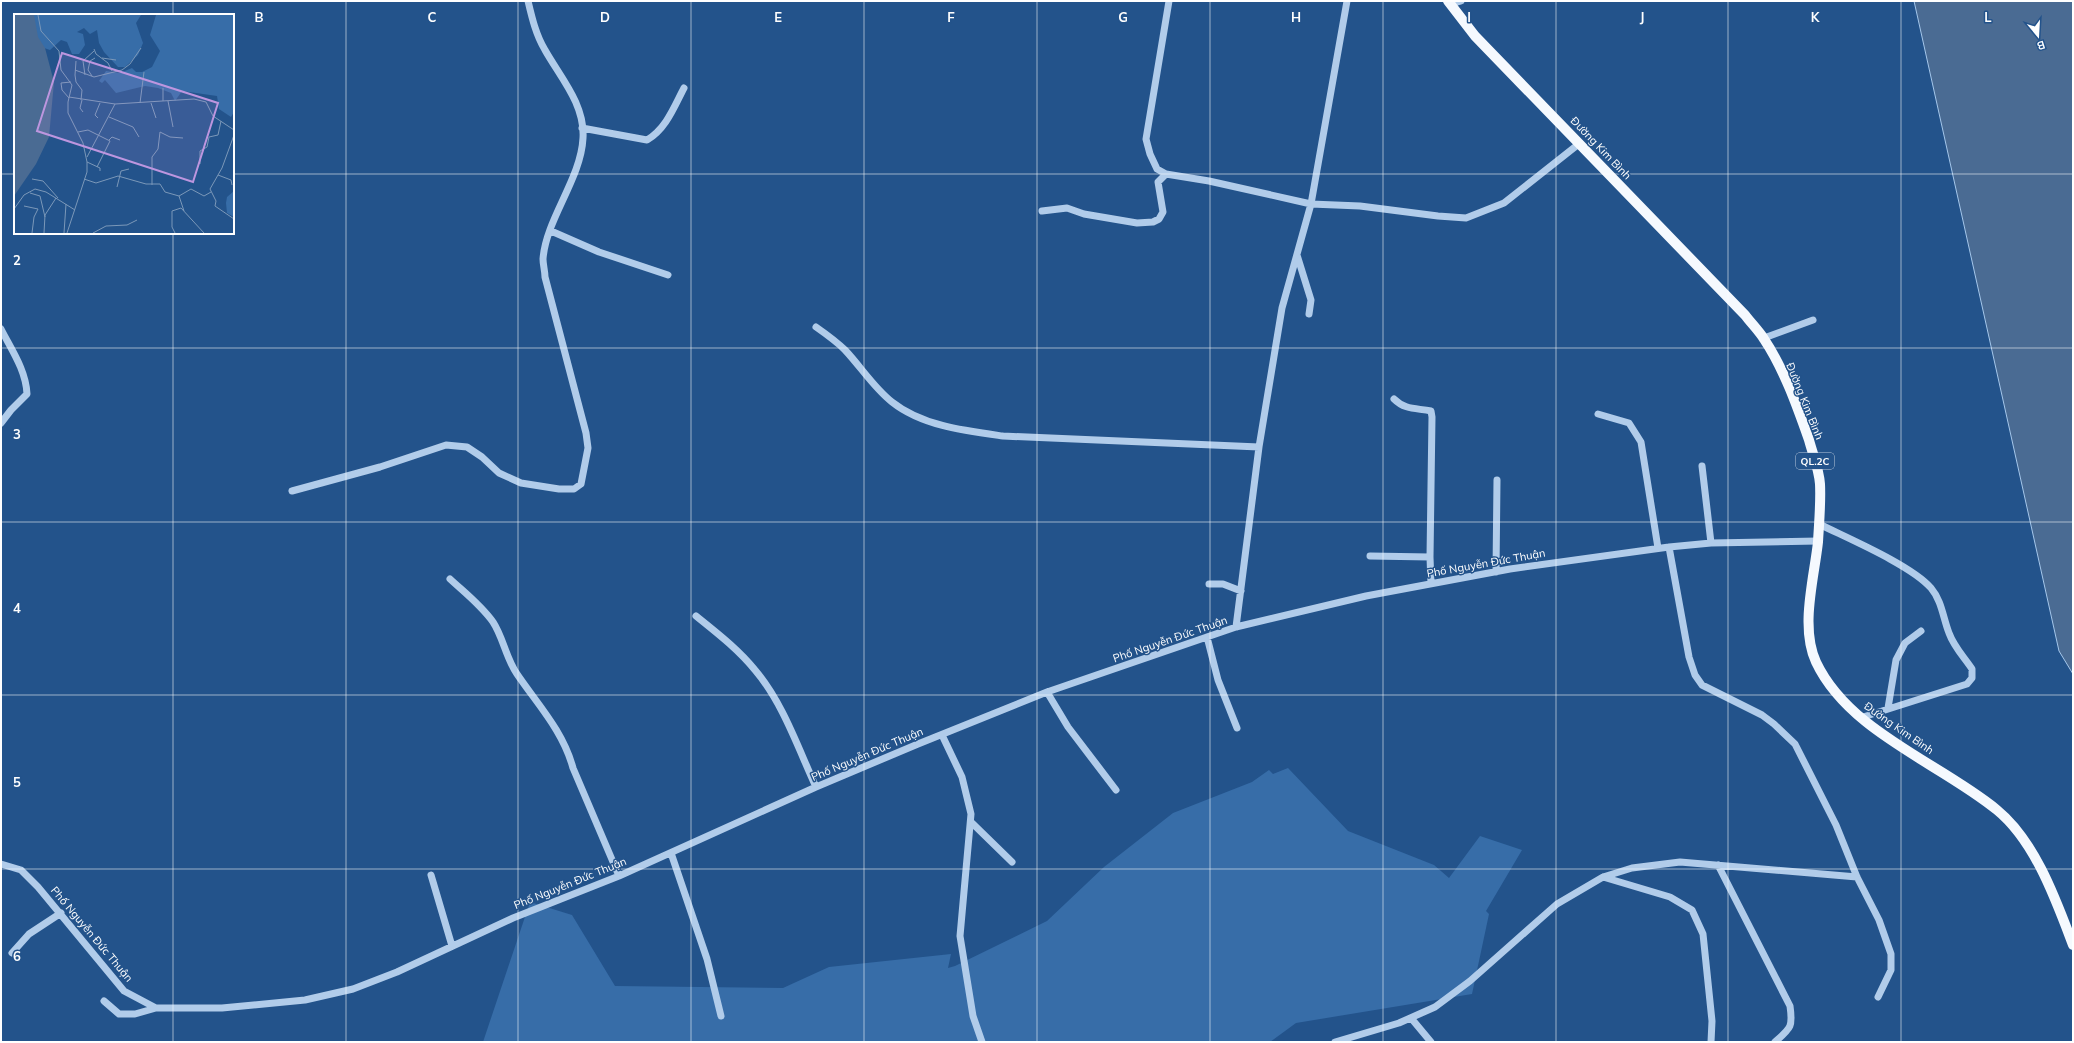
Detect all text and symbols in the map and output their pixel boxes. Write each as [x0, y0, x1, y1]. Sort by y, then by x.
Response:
text: B [255, 9, 264, 25]
text: C [428, 9, 437, 25]
text: D [600, 9, 610, 25]
text: E [774, 9, 782, 25]
text: F [947, 9, 955, 25]
text: G [1118, 9, 1128, 25]
text: H [1291, 9, 1301, 25]
text: I [1467, 9, 1471, 25]
text: J [1640, 9, 1644, 25]
text: K [1811, 9, 1821, 25]
text: L [1984, 9, 1992, 25]
inset map [14, 14, 234, 234]
north arrow [2018, 16, 2058, 56]
text: B [2035, 38, 2047, 53]
street label: Đường Kim Bình [1568, 114, 1634, 182]
text: 2 [13, 252, 21, 268]
street label: Đường Kim Bình [1783, 360, 1827, 442]
text: 3 [13, 426, 21, 442]
road number: QL.2C [1796, 453, 1834, 469]
street label: Phố Nguyễn Đức Thuận [1426, 546, 1546, 580]
text: 4 [13, 600, 21, 616]
street label: Phố Nguyễn Đức Thuận [1111, 613, 1229, 665]
street label: Đường Kim Bình [1861, 699, 1937, 757]
street label: Phố Nguyễn Đức Thuận [809, 724, 925, 784]
text: 5 [13, 774, 21, 790]
street label: Phố Nguyễn Đức Thuận [512, 854, 628, 912]
street label: Phố Nguyễn Đức Thuận [48, 883, 136, 985]
text: 6 [13, 948, 21, 964]

